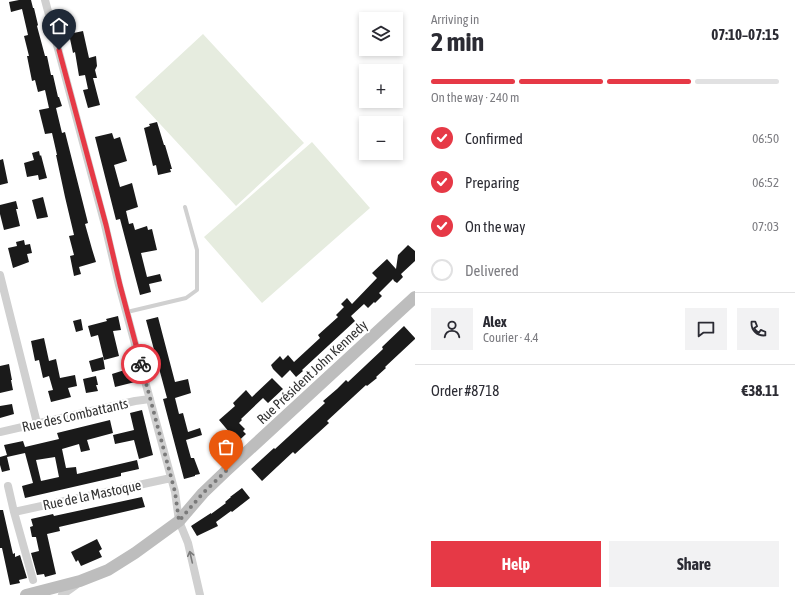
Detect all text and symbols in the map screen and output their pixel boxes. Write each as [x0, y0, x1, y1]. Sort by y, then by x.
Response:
pin [42, 9, 76, 50]
map controls [359, 12, 403, 160]
button: layers [359, 12, 403, 56]
text: Arriving in [431, 12, 479, 27]
icon: home [48, 15, 70, 37]
text: 07:10–07:15 [711, 26, 779, 43]
text: 2 min [431, 27, 484, 57]
button: + [359, 64, 403, 108]
text: On the way · 240 m [431, 90, 519, 105]
button: − [359, 116, 403, 160]
icon: check [431, 127, 453, 149]
text: Confirmed [465, 130, 523, 147]
text: 06:50 [752, 131, 779, 146]
icon: check [431, 171, 453, 193]
text: Preparing [465, 174, 519, 191]
text: 06:52 [752, 175, 779, 190]
icon: check [431, 215, 453, 237]
text: On the way [465, 218, 526, 235]
text: 07:03 [752, 219, 779, 234]
text: Delivered [465, 262, 519, 279]
button: person [431, 308, 473, 350]
button: chat [685, 308, 727, 350]
button: phone [737, 308, 779, 350]
text: Alex [483, 313, 507, 330]
street label: Rue Président John Kennedy [254, 317, 371, 427]
text: Courier · 4.4 [483, 330, 539, 345]
courier [121, 344, 161, 384]
icon: bike [130, 353, 152, 375]
text: Order #8718 [431, 382, 499, 399]
text: €38.11 [741, 382, 779, 399]
street label: Rue des Combattants [20, 395, 130, 435]
pin [209, 430, 243, 471]
icon: bag [215, 436, 237, 458]
street label: Rue de la Mastoque [41, 477, 143, 513]
button: Help [431, 541, 601, 587]
button: Share [609, 541, 779, 587]
one-way arrow [187, 551, 194, 564]

